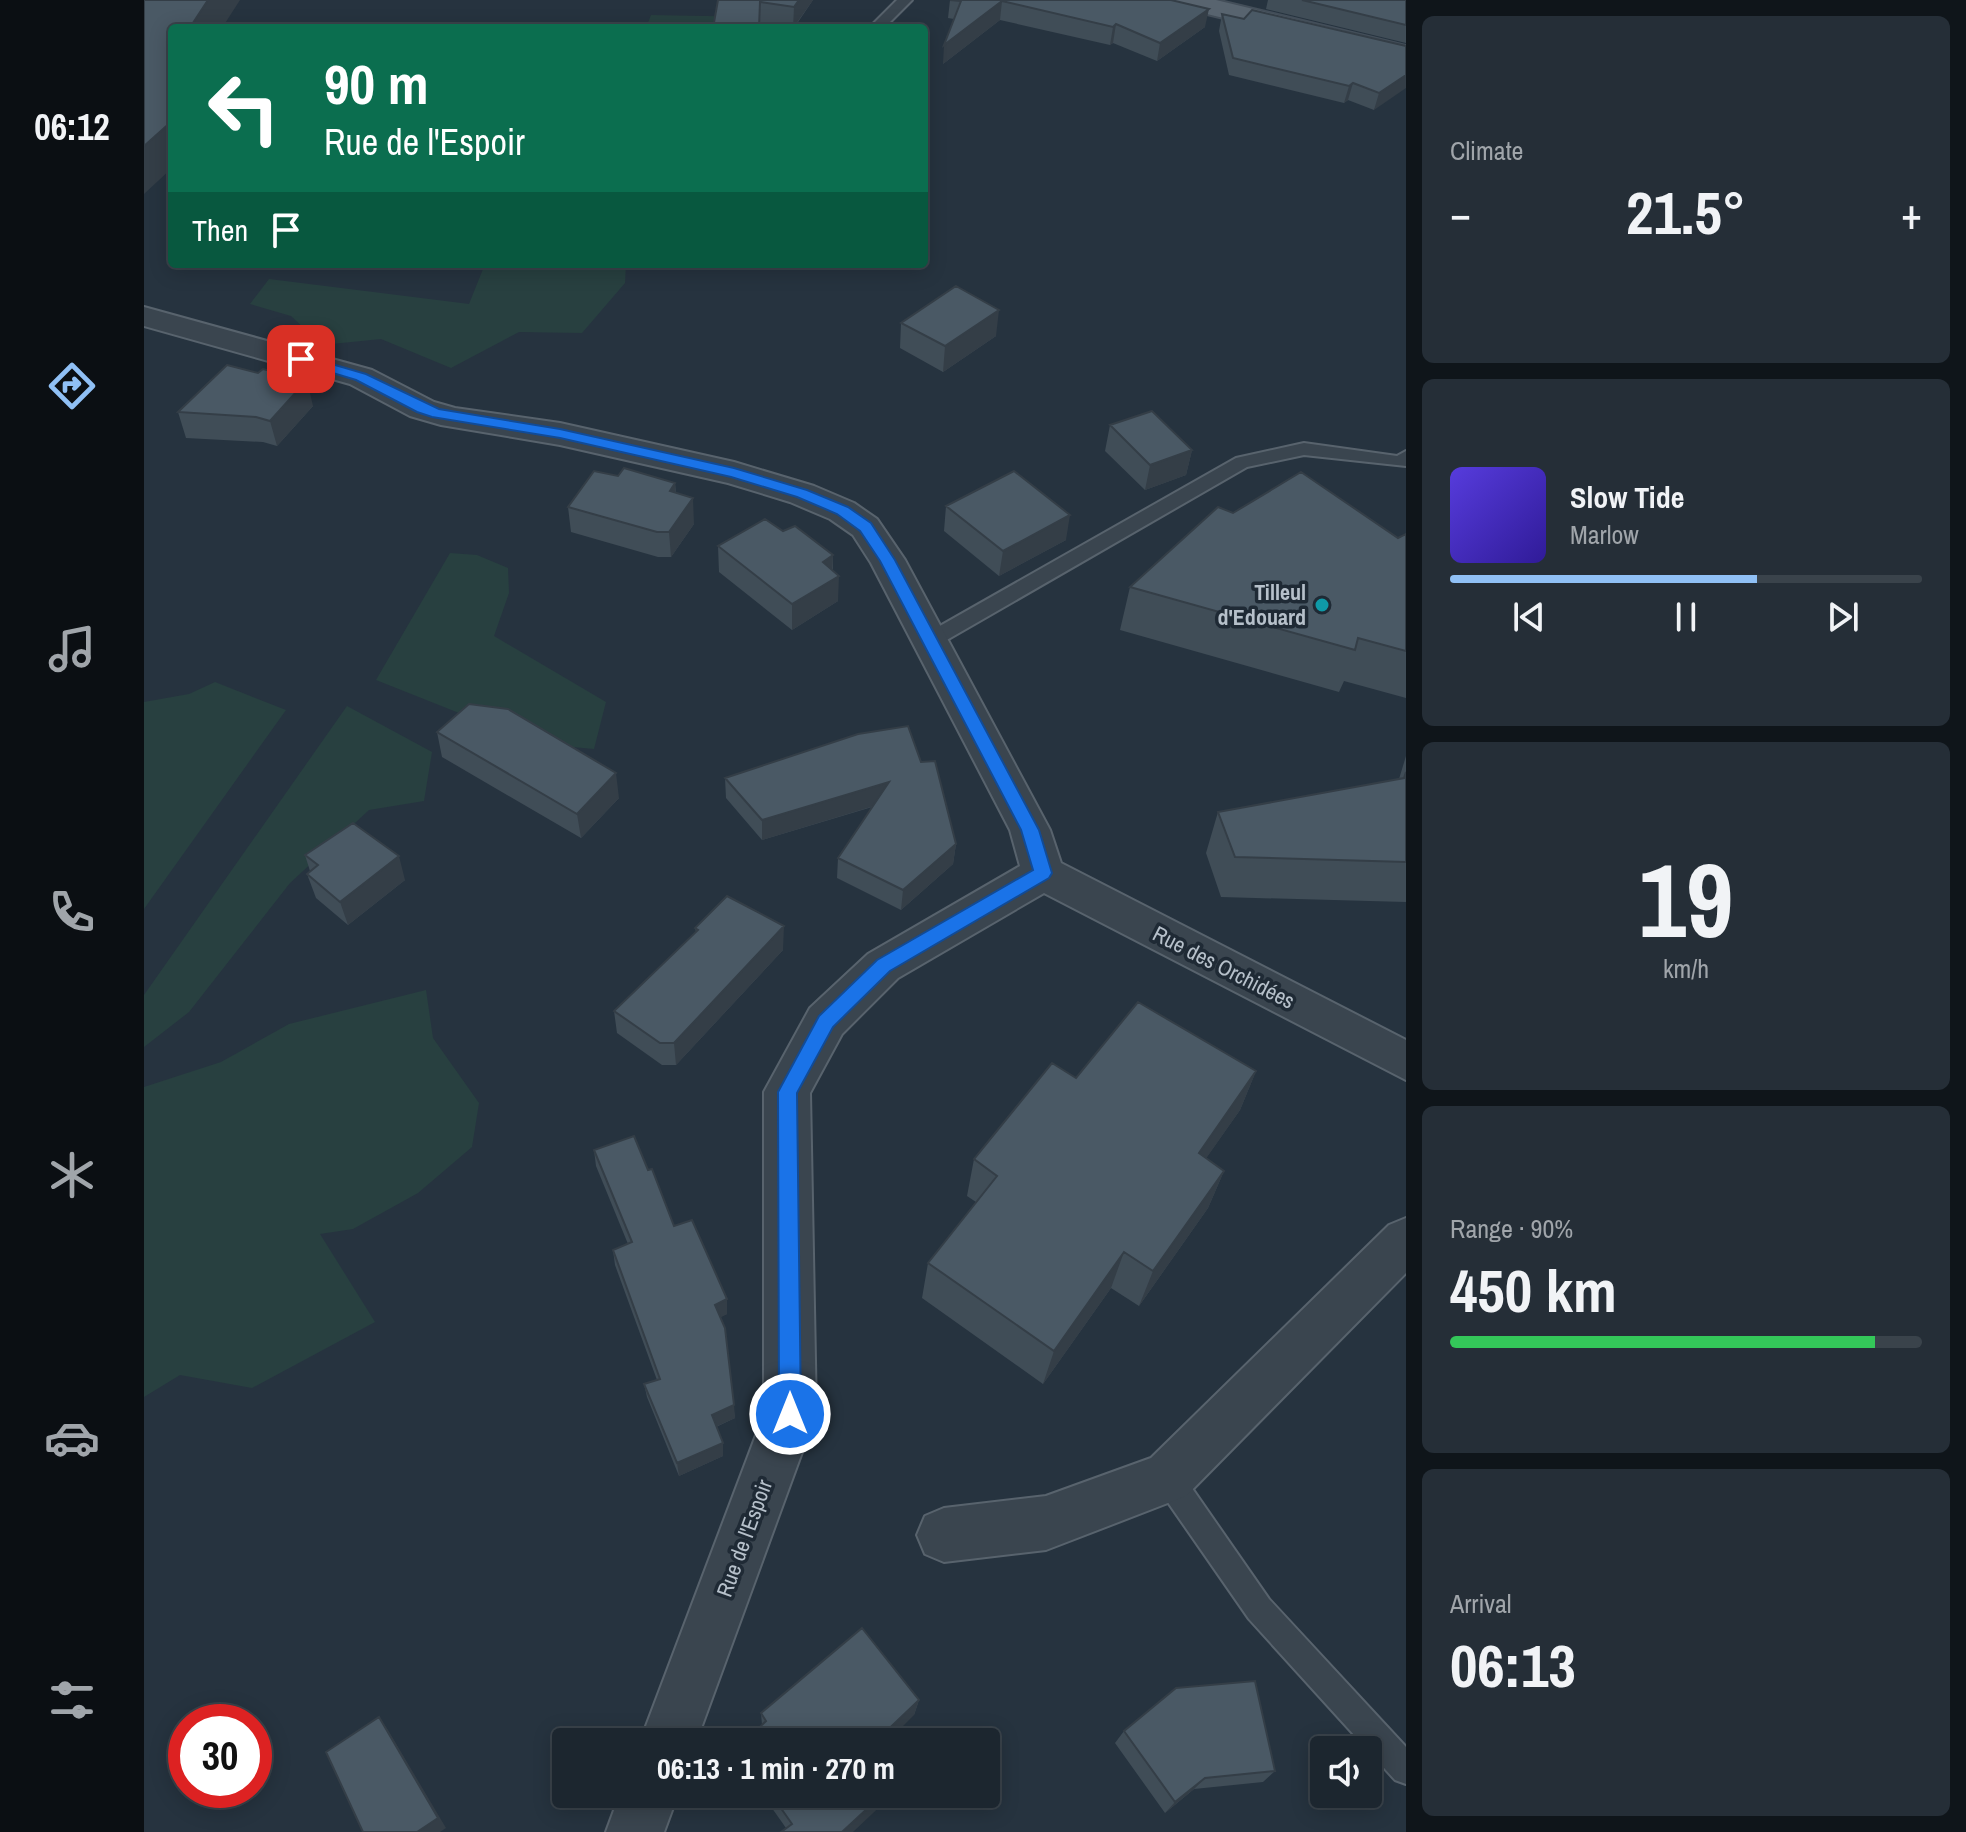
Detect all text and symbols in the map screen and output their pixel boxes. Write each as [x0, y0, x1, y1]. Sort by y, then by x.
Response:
text: 90 m [324, 46, 429, 121]
icon: left [192, 56, 296, 160]
text: 06:12 [34, 103, 110, 151]
text: Rue de l'Espoir [324, 118, 525, 166]
text: Climate [1450, 133, 1523, 168]
text: 21.5° [1626, 172, 1746, 253]
text: − [1450, 183, 1471, 243]
text: + [1901, 183, 1922, 243]
icon: arrive [264, 208, 308, 252]
text: Then [192, 210, 248, 250]
pin [267, 325, 335, 393]
icon: arrive [279, 337, 323, 381]
icon: directions [44, 358, 100, 414]
text: Slow Tide [1570, 477, 1684, 517]
text: Marlow [1570, 517, 1639, 552]
place label: Tilleul d'Edouard [1218, 577, 1306, 632]
icon: previous [1507, 595, 1551, 639]
icon: pause [1664, 595, 1708, 639]
icon: next [1821, 595, 1865, 639]
marker: Tilleul d'Edouard [1313, 596, 1331, 614]
icon: music [44, 621, 100, 677]
text: 19 [1639, 829, 1733, 969]
icon: phone [44, 884, 100, 940]
street label: Rue des Orchidées [1148, 918, 1300, 1016]
text: km/h [1663, 951, 1709, 986]
icon: climate [44, 1147, 100, 1203]
text: Range · 90% [1450, 1211, 1573, 1246]
text: 450 km [1450, 1250, 1617, 1331]
position arrow [748, 1372, 832, 1456]
icon: car [44, 1410, 100, 1466]
street label: Rue de l'Espoir [709, 1475, 779, 1601]
text: Arrival [1450, 1586, 1512, 1621]
text: 06:13 [1450, 1625, 1576, 1706]
icon: filters [44, 1672, 100, 1728]
speed limit sign: 30 [168, 1704, 272, 1808]
map controls [1310, 1736, 1382, 1808]
button: sound [1310, 1736, 1382, 1808]
text: 06:13 · 1 min · 270 m [657, 1748, 895, 1788]

